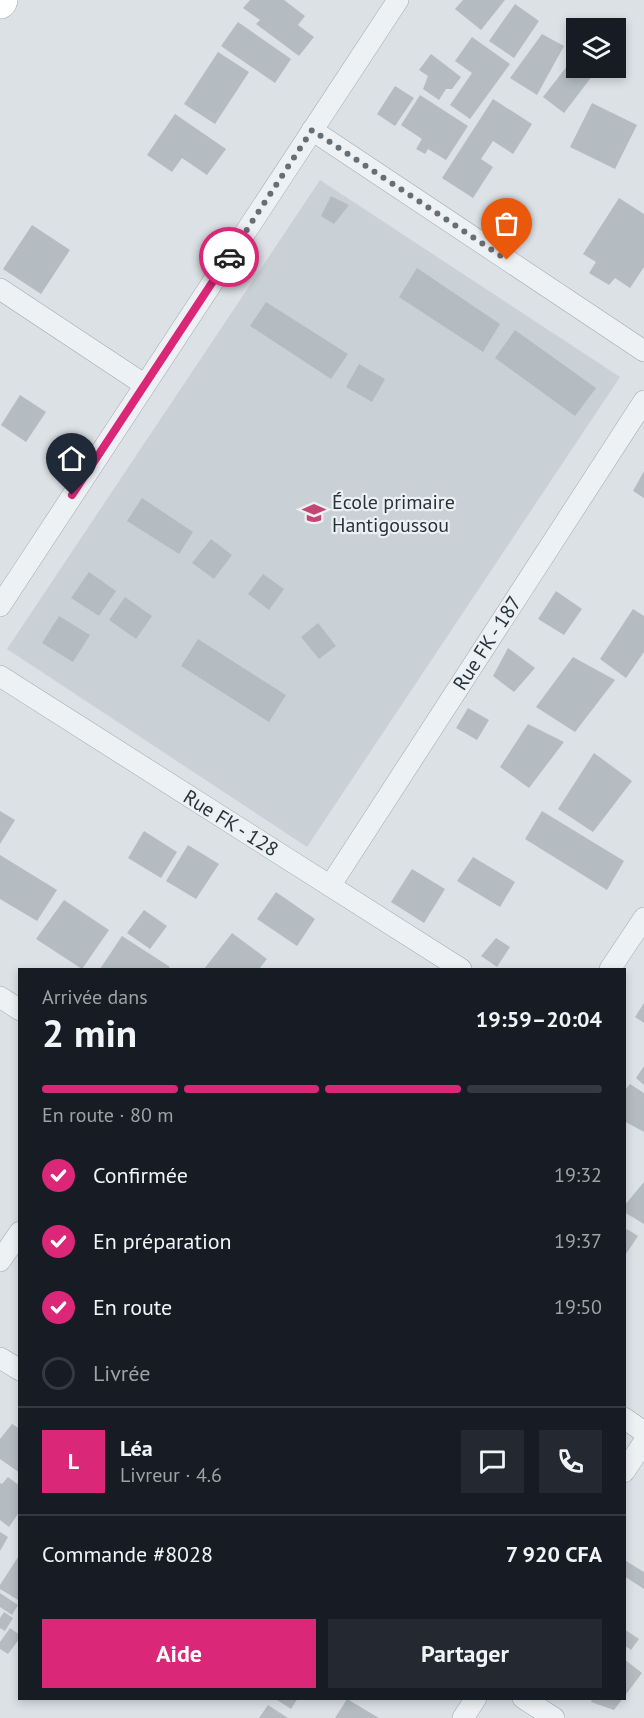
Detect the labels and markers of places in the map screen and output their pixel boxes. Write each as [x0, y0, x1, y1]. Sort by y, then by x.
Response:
pin [481, 198, 532, 260]
pin [46, 433, 97, 495]
place label: École primaire Hantigoussou [332, 489, 455, 538]
school or university icon: École primaire Hantigoussou [301, 500, 327, 526]

